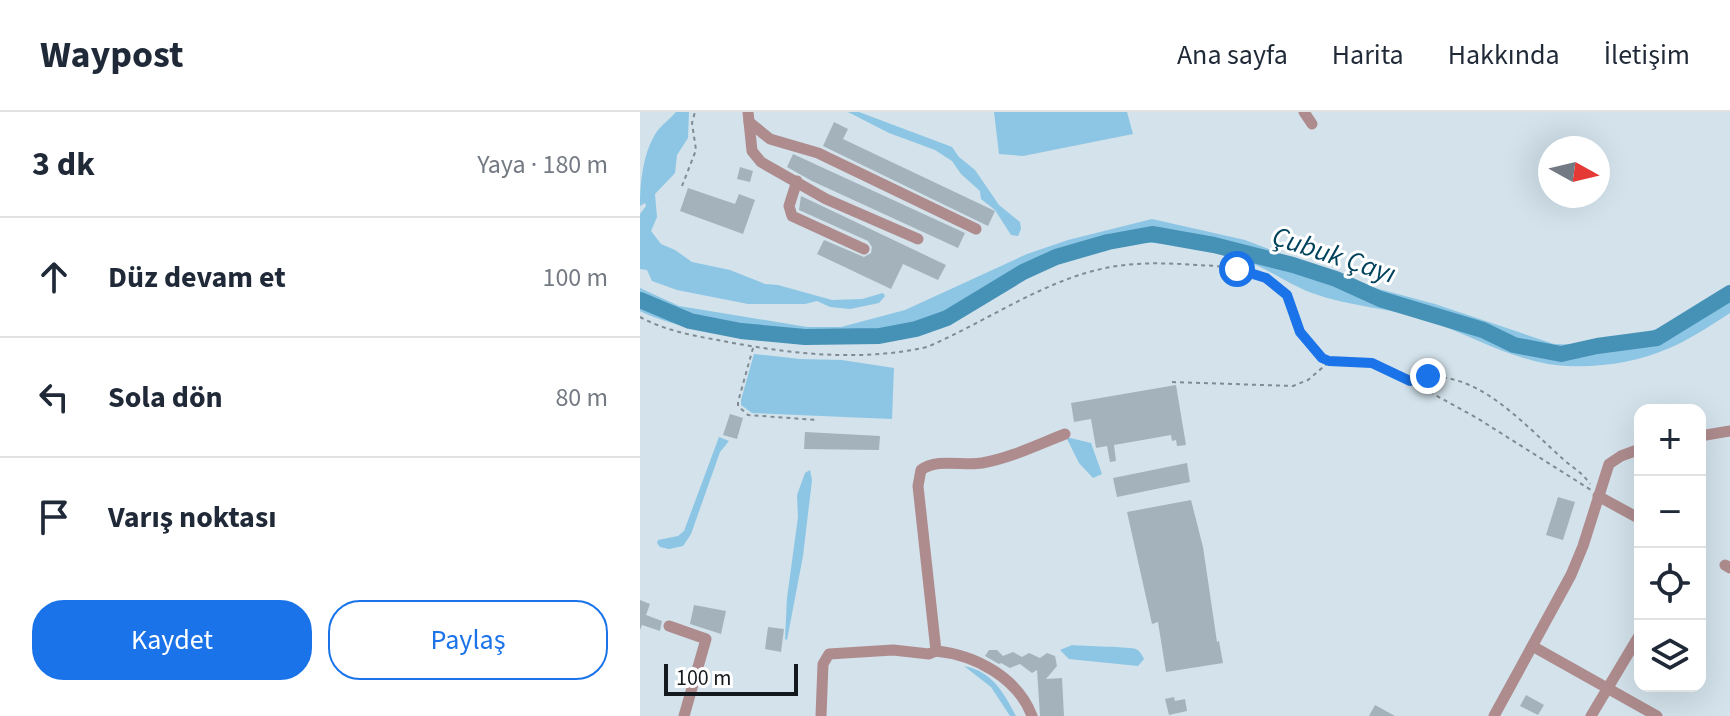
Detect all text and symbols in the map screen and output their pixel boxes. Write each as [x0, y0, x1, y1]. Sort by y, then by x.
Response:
text: Waypost [40, 28, 184, 82]
text: Ana sayfa [1177, 35, 1288, 75]
text: Harita [1332, 35, 1404, 75]
text: Hakkında [1448, 35, 1560, 75]
text: İletişim [1604, 35, 1690, 75]
north arrow [1538, 136, 1610, 208]
text: 3 dk [32, 140, 95, 189]
text: Yaya · 180 m [477, 146, 608, 183]
water label: Çubuk Çayı [1267, 216, 1401, 294]
route start [1219, 251, 1255, 287]
icon: ahead [32, 255, 76, 299]
text: Düz devam et [108, 256, 286, 299]
text: 100 m [542, 259, 608, 296]
route end [1410, 358, 1446, 394]
icon: left [32, 375, 76, 419]
text: Sola dön [108, 376, 223, 419]
text: 80 m [555, 379, 608, 416]
map controls [1634, 404, 1706, 692]
button: + [1634, 404, 1706, 476]
button: − [1634, 476, 1706, 548]
icon: arrive [32, 495, 76, 539]
text: Varış noktası [108, 496, 276, 539]
button: locate [1634, 548, 1706, 620]
button: Kaydet [32, 600, 312, 680]
button: Paylaş [328, 600, 608, 680]
button: layers [1634, 620, 1706, 692]
scale bar [664, 660, 798, 696]
text: 100 m [676, 662, 731, 694]

